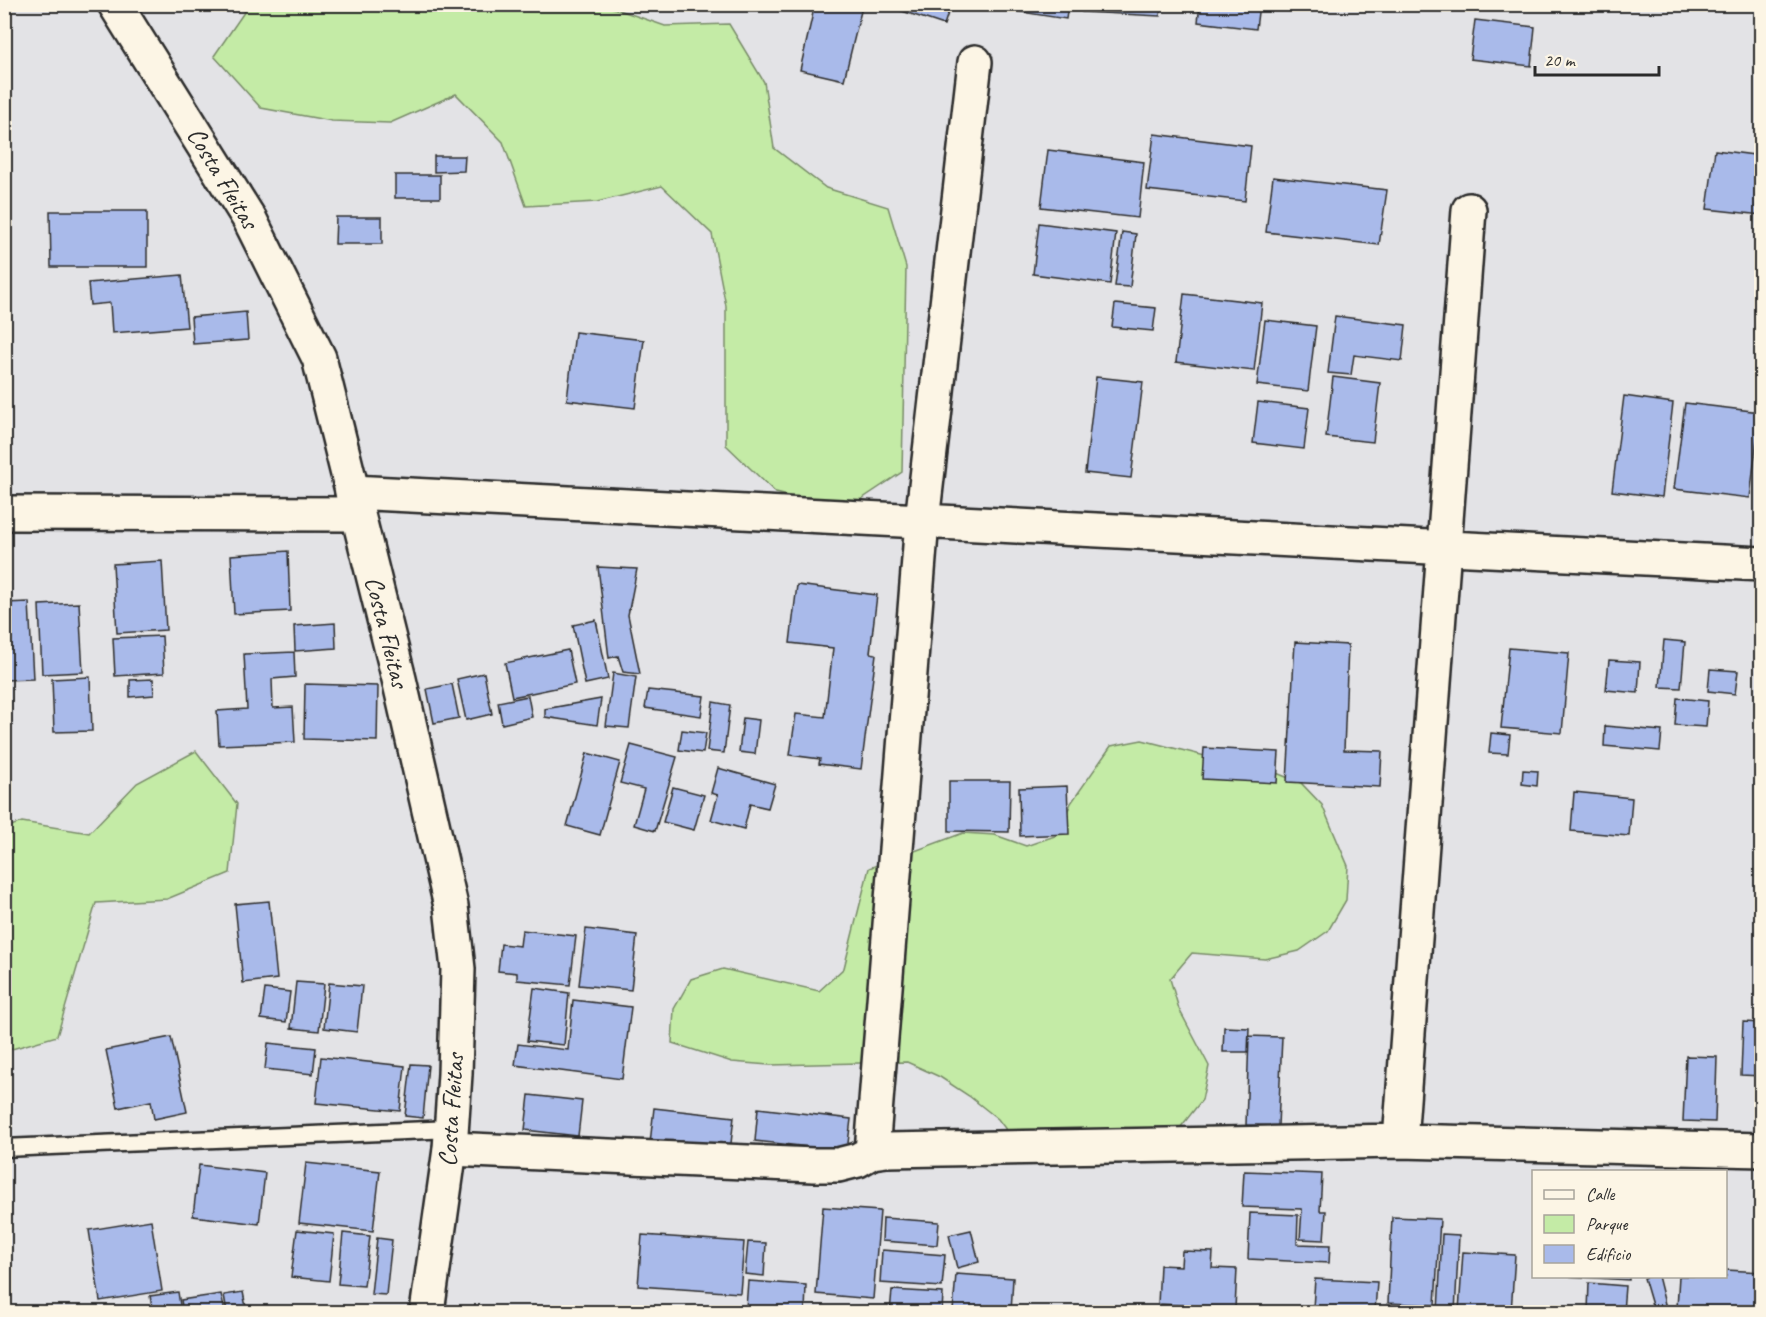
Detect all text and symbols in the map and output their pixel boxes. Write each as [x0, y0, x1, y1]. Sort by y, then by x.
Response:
scale bar [1535, 39, 1660, 77]
text: 20 m [1544, 49, 1577, 71]
street label: Costa Fleitas [180, 121, 267, 237]
street label: Costa Fleitas [357, 573, 417, 693]
street label: Costa Fleitas [431, 1050, 472, 1168]
legend [1532, 1170, 1727, 1278]
text: Calle [1586, 1183, 1615, 1205]
text: Parque [1586, 1213, 1628, 1235]
text: Edificio [1586, 1243, 1632, 1265]

